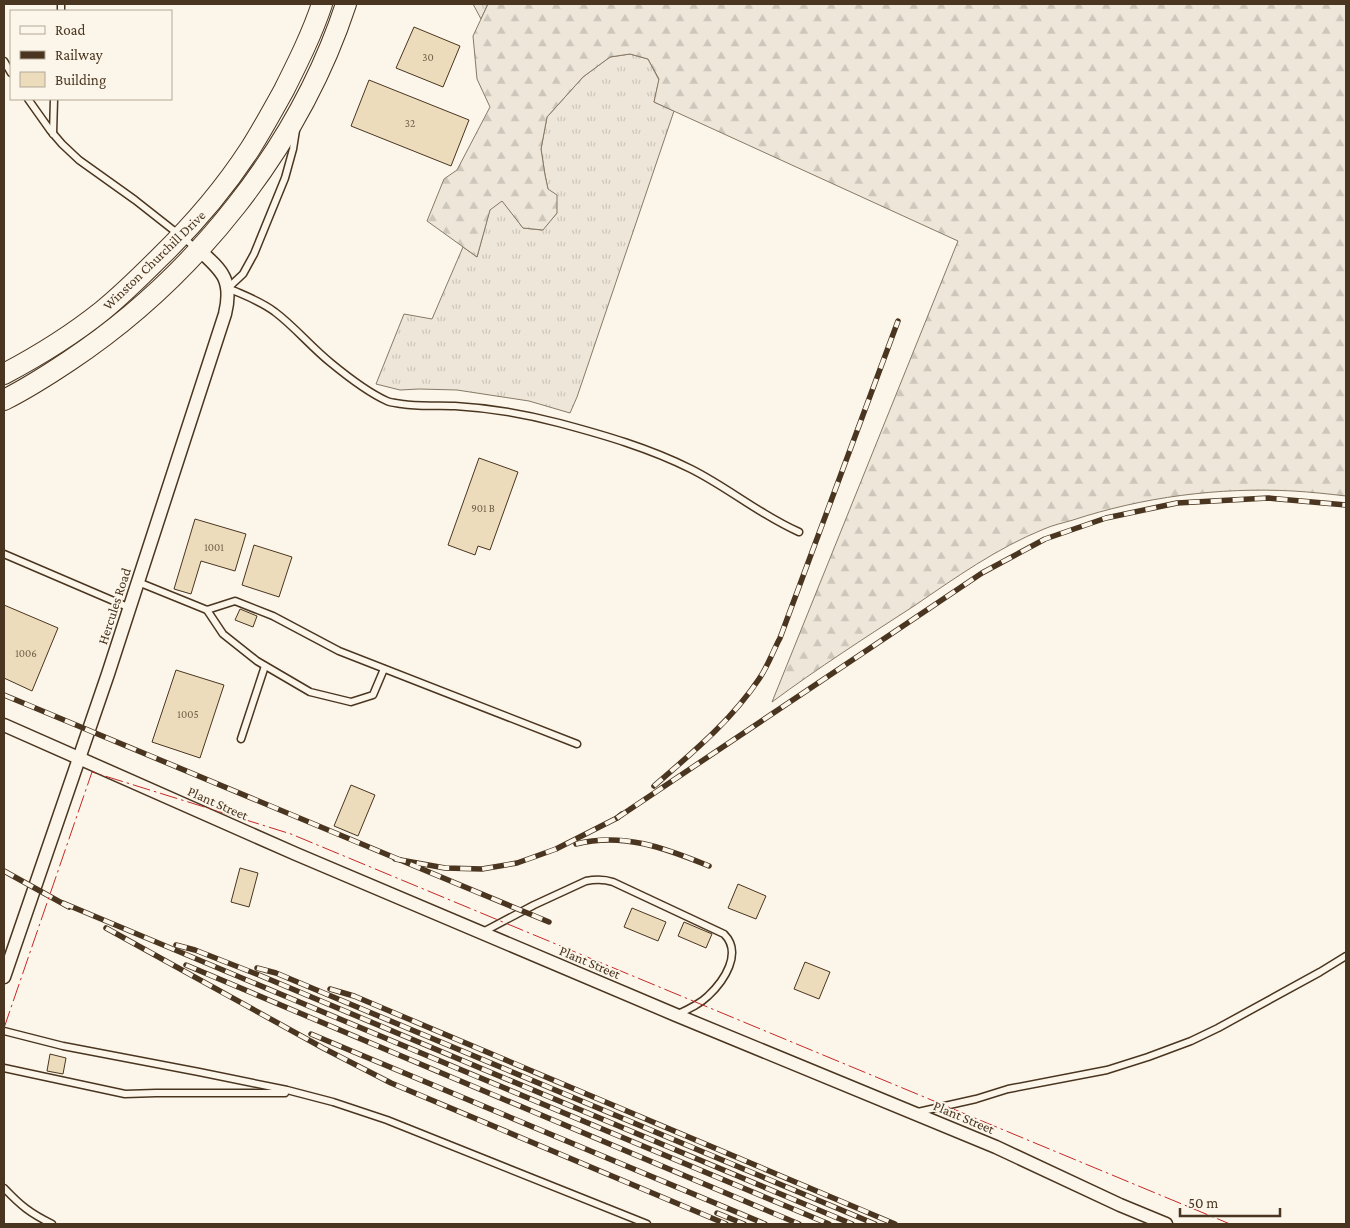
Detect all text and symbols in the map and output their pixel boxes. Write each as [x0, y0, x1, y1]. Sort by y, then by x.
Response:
legend [10, 10, 172, 100]
text: Road [55, 22, 86, 38]
text: Railway [55, 47, 103, 64]
house number: 30 [422, 51, 434, 63]
text: Building [55, 72, 106, 89]
house number: 32 [405, 117, 415, 129]
street label: Winston Churchill Drive [99, 207, 209, 313]
house number: 901 B [471, 502, 495, 514]
house number: 1001 [204, 541, 224, 553]
street label: Hercules Road [94, 565, 134, 646]
house number: 1006 [15, 647, 37, 659]
house number: 1005 [177, 708, 199, 720]
street label: Plant Street [185, 783, 251, 824]
street label: Plant Street [557, 942, 623, 982]
street label: Plant Street [931, 1097, 997, 1137]
scale bar [1180, 1186, 1280, 1218]
text: 50 m [1188, 1195, 1218, 1211]

